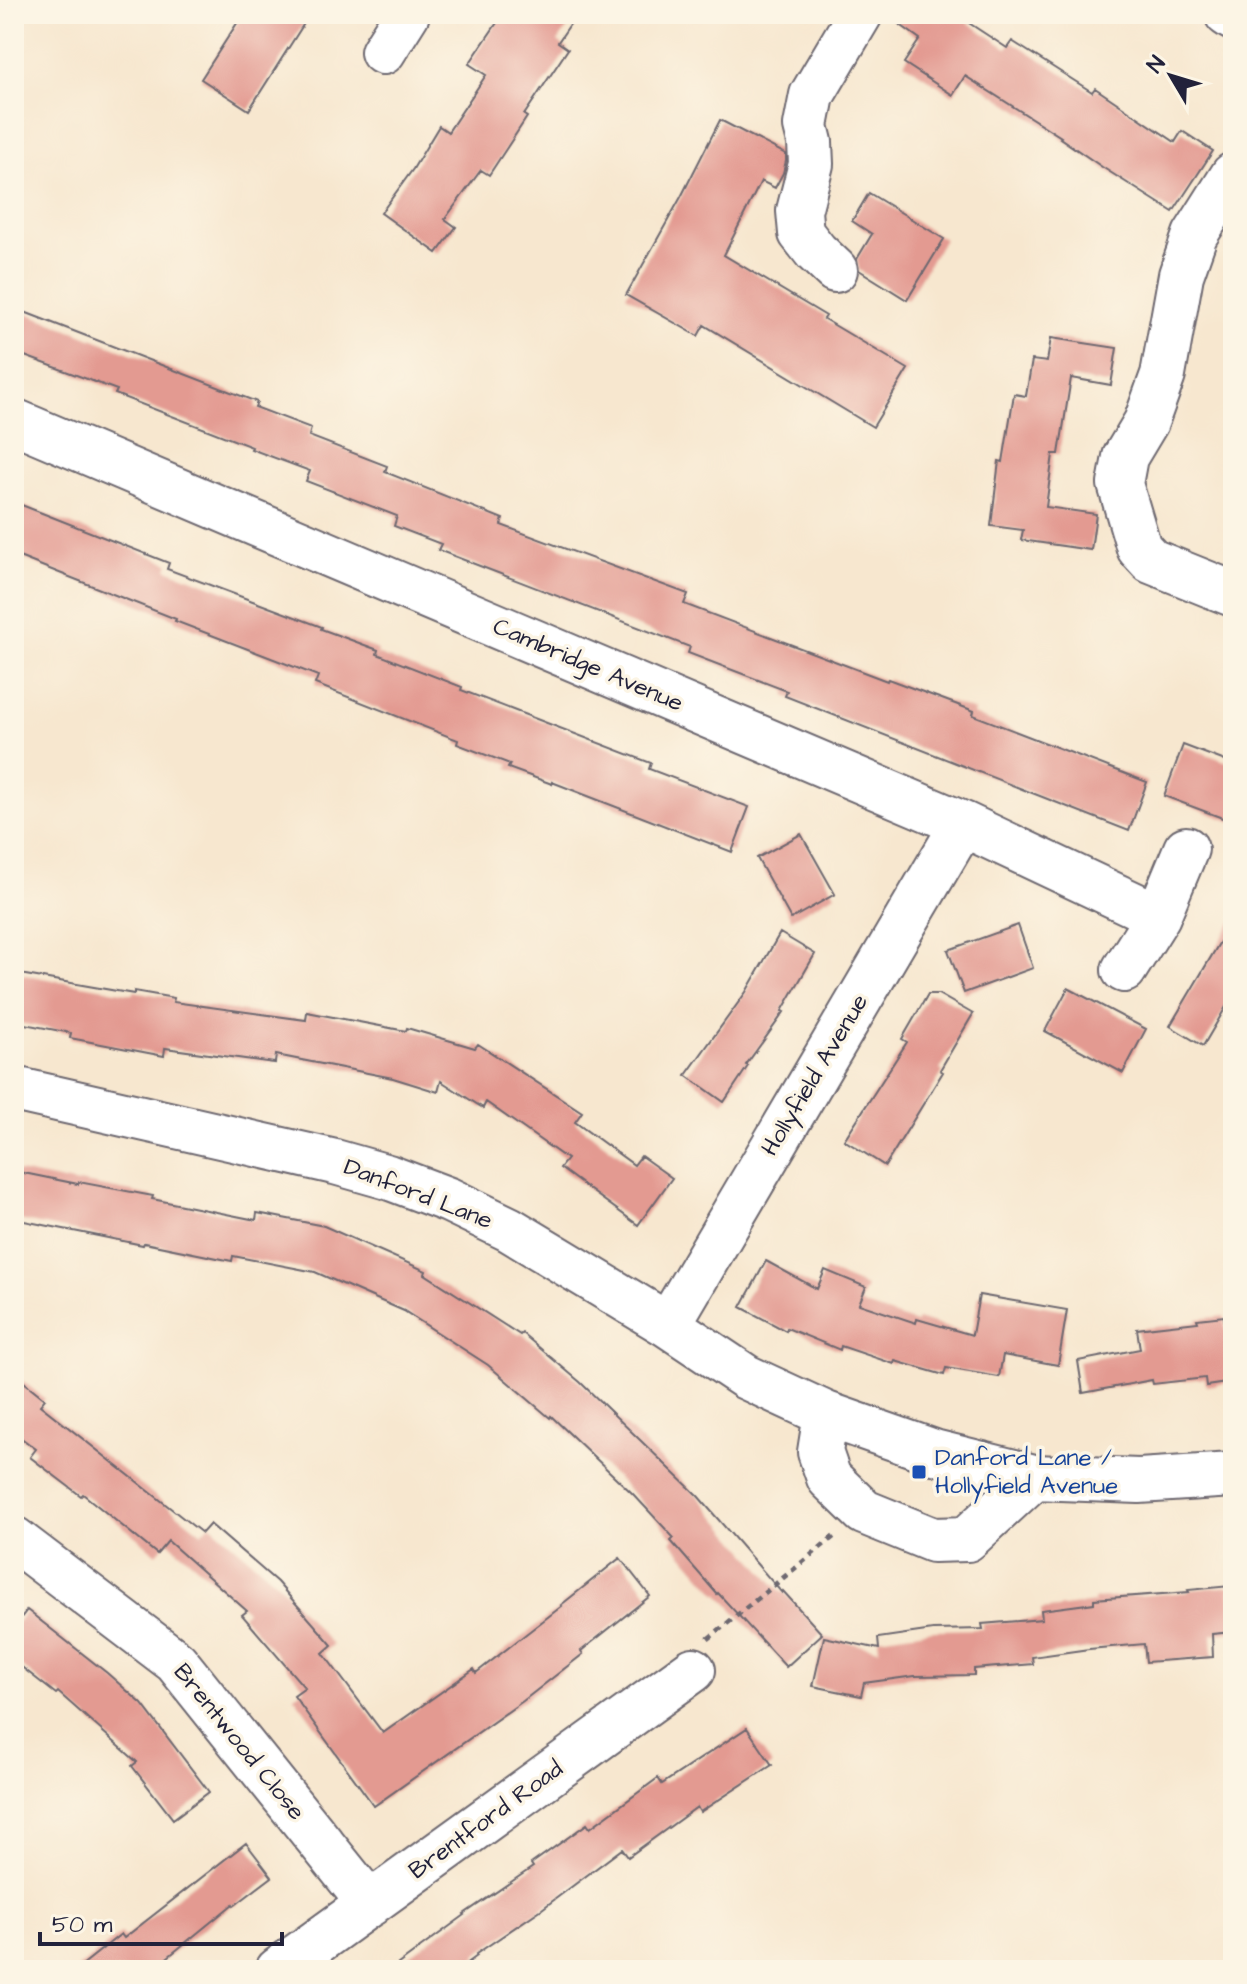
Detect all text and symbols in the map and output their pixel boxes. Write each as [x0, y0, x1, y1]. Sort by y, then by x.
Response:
north arrow [1131, 36, 1211, 116]
text: N [1140, 49, 1173, 80]
street label: Cambridge Avenue [487, 610, 688, 721]
street label: Hollyfield Avenue [753, 988, 878, 1163]
street label: Danford Lane [339, 1150, 497, 1238]
place label: Danford Lane / Hollyfield Avenue [935, 1441, 1118, 1504]
marker: Danford Lane / Hollyfield Avenue [910, 1463, 928, 1481]
street label: Brentwood Close [165, 1656, 313, 1828]
street label: Brentford Road [402, 1752, 570, 1888]
scale bar [40, 1896, 282, 1946]
text: 50 m [52, 1908, 113, 1942]

